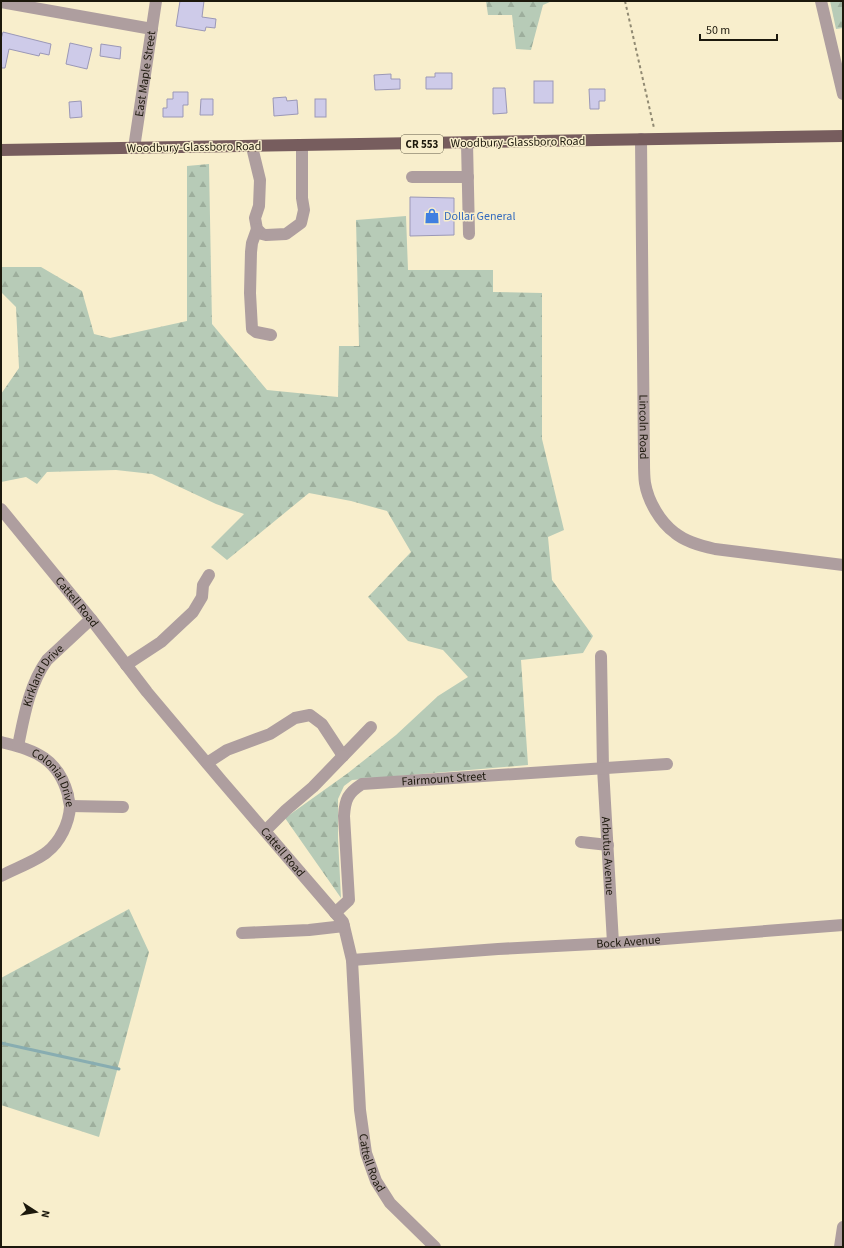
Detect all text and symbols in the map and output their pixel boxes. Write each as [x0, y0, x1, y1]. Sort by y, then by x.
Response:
scale bar [700, 16, 777, 42]
text: 50 m [706, 22, 730, 39]
street label: East Maple Street [131, 30, 160, 118]
street label: Woodbury-Glassboro Road [451, 133, 585, 152]
road number: CR 553 [401, 135, 443, 153]
street label: Woodbury-Glassboro Road [127, 138, 261, 157]
shop icon: Dollar General [423, 207, 441, 225]
place label: Dollar General [444, 208, 515, 225]
street label: Lincoln Road [634, 394, 652, 460]
street label: Cattell Road [51, 573, 102, 631]
street label: Kirkland Drive [19, 641, 68, 709]
street label: Colonial Drive [29, 744, 78, 808]
street label: Fairmount Street [401, 768, 487, 790]
street label: Arbutus Avenue [597, 816, 618, 896]
street label: Cattell Road [256, 824, 309, 881]
street label: Bock Avenue [596, 931, 661, 953]
street label: Cattell Road [354, 1133, 389, 1196]
north arrow [16, 1192, 56, 1232]
text: N [37, 1209, 53, 1219]

